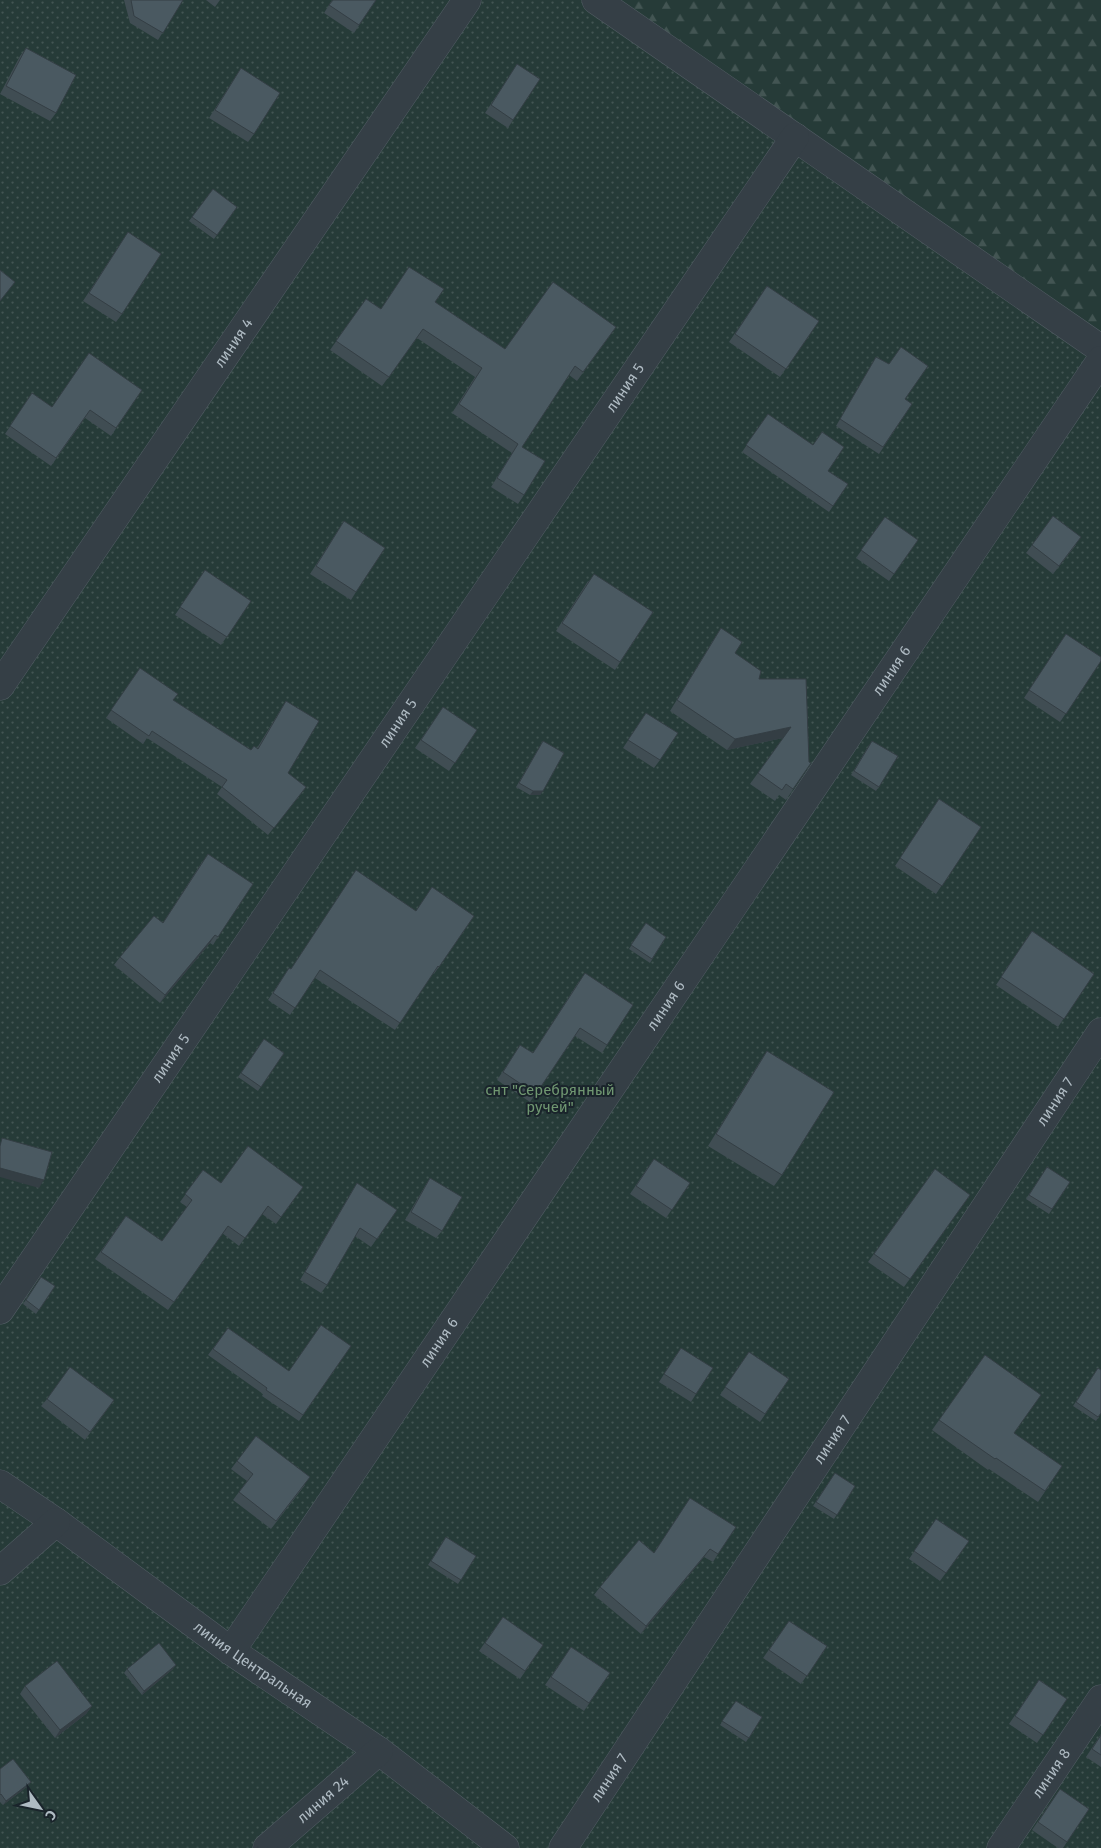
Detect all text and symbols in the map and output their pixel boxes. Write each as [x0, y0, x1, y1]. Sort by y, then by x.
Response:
street label: линия 4 [210, 315, 257, 371]
street label: линия 5 [602, 360, 648, 416]
street label: линия 6 [868, 643, 915, 699]
street label: линия 5 [375, 695, 421, 751]
street label: линия 6 [643, 978, 689, 1034]
street label: линия 5 [148, 1030, 194, 1086]
street label: линия 7 [1033, 1074, 1078, 1129]
park label: снт "Серебрянный ручей" [485, 1081, 615, 1116]
street label: линия 6 [416, 1314, 462, 1371]
street label: линия 7 [810, 1412, 855, 1467]
street label: линия Центральная [190, 1617, 316, 1712]
street label: линия 8 [1028, 1745, 1074, 1802]
street label: линия 7 [587, 1750, 632, 1806]
street label: линия 24 [293, 1772, 353, 1827]
north arrow [15, 1783, 65, 1833]
text: С [41, 1807, 60, 1823]

